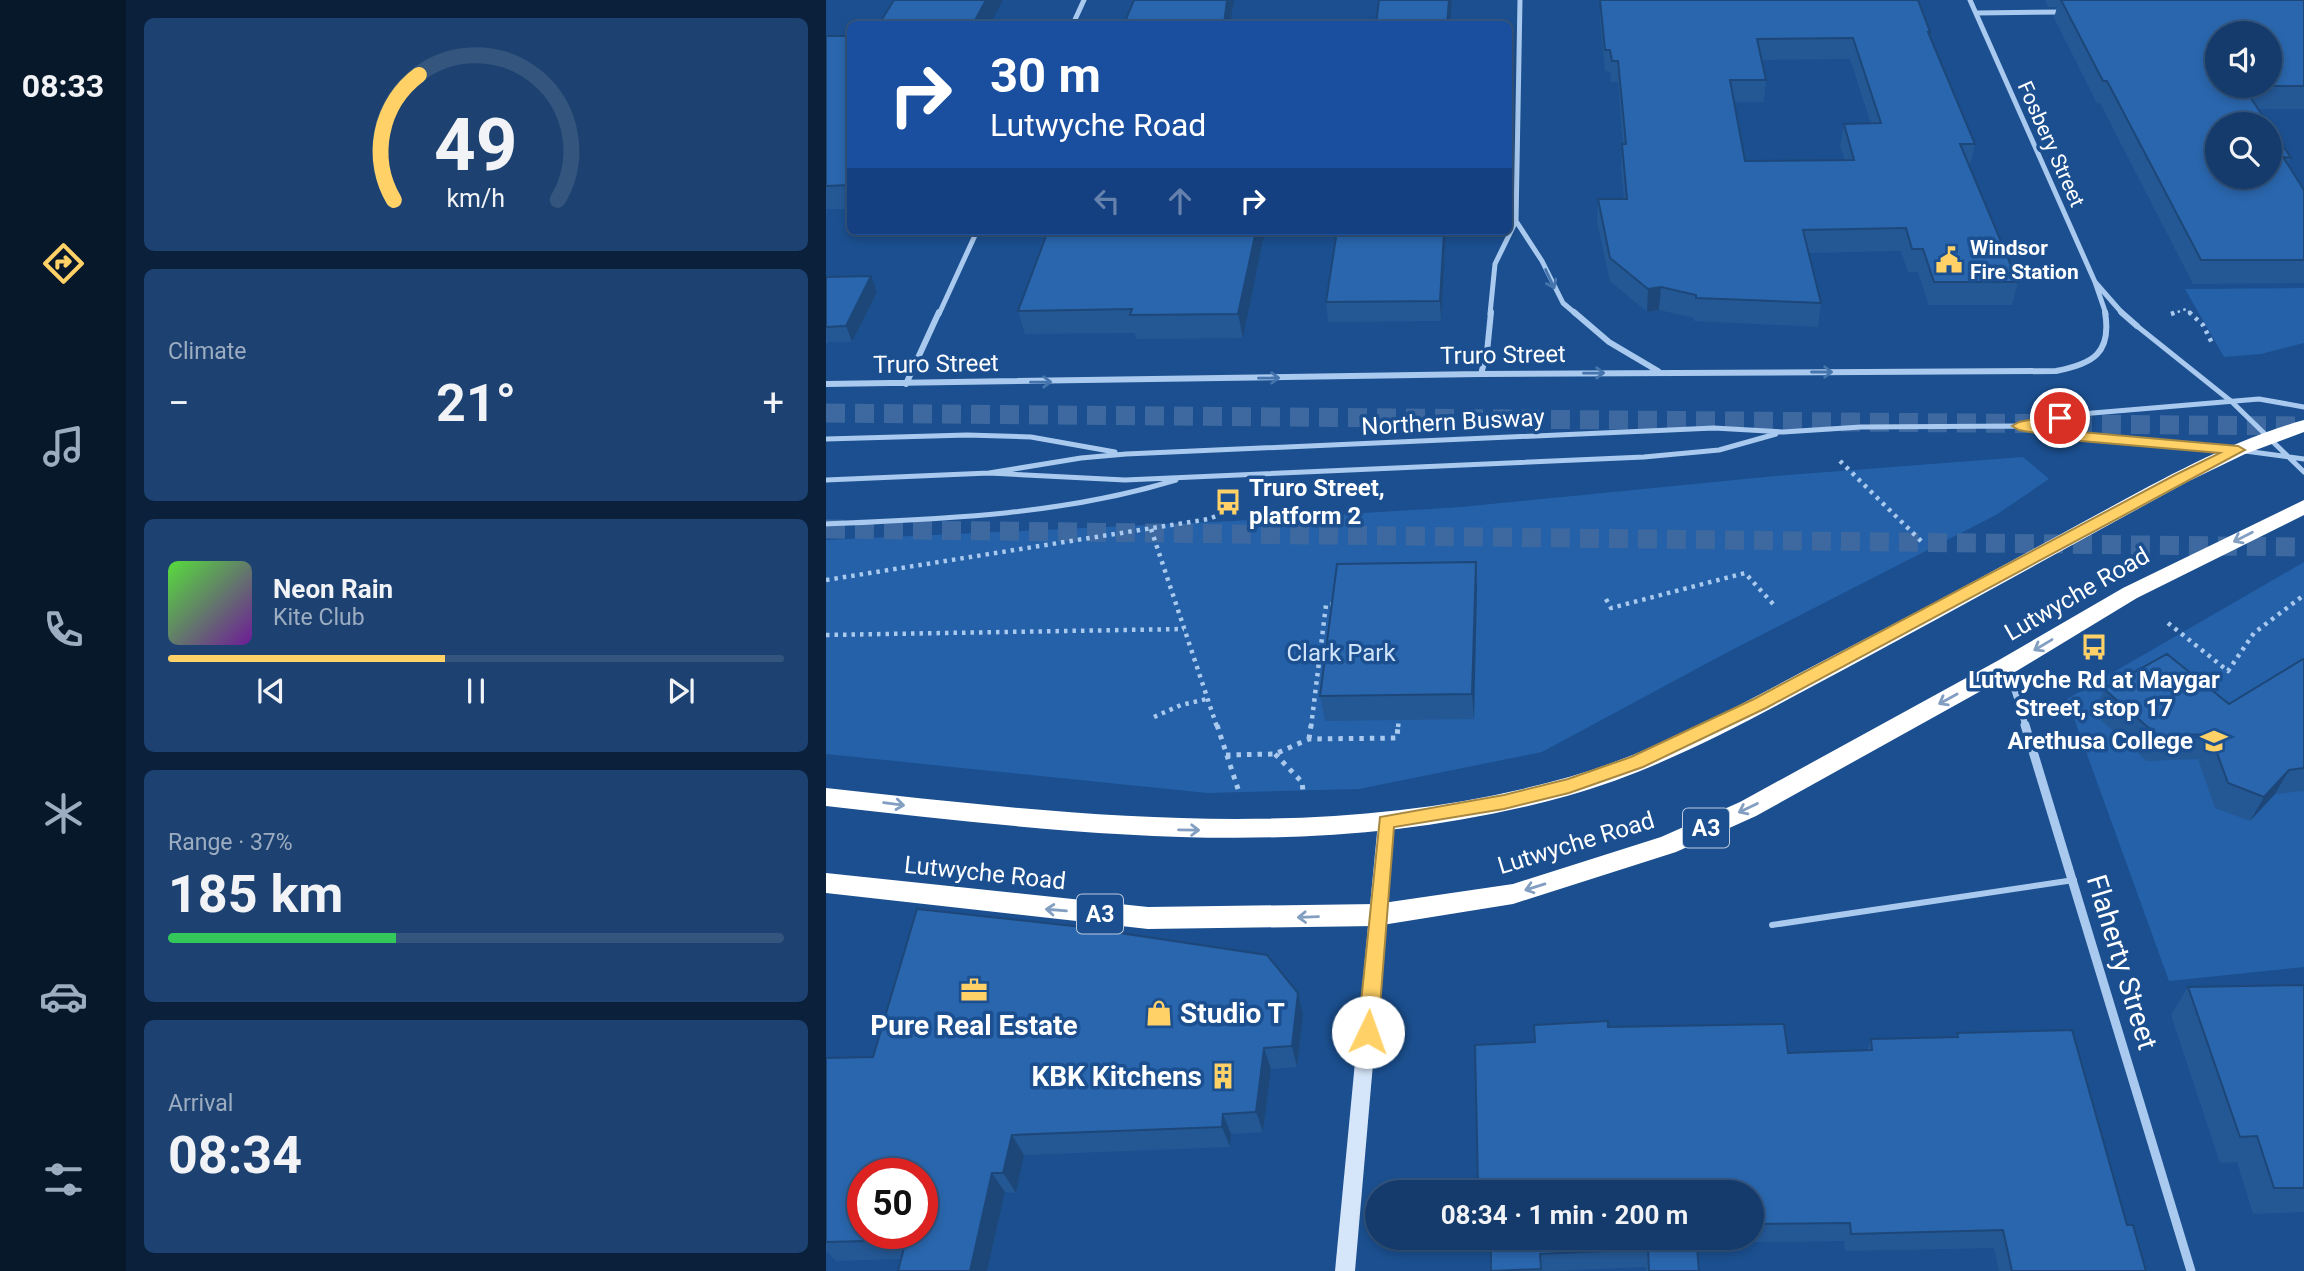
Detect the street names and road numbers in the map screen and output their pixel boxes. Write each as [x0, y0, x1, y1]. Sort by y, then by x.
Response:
street label: Fosbery Street [2013, 77, 2089, 211]
street label: Truro Street [1440, 340, 1566, 370]
street label: Truro Street [873, 349, 999, 379]
street label: Northern Busway [1361, 403, 1546, 441]
street label: Lutwyche Road [2000, 541, 2154, 647]
street label: Lutwyche Road [1494, 806, 1658, 880]
road number: A3 [1683, 808, 1729, 848]
street label: Lutwyche Road [903, 851, 1067, 895]
street label: Flaherty Street [2080, 871, 2164, 1053]
road number: A3 [1077, 894, 1123, 934]

